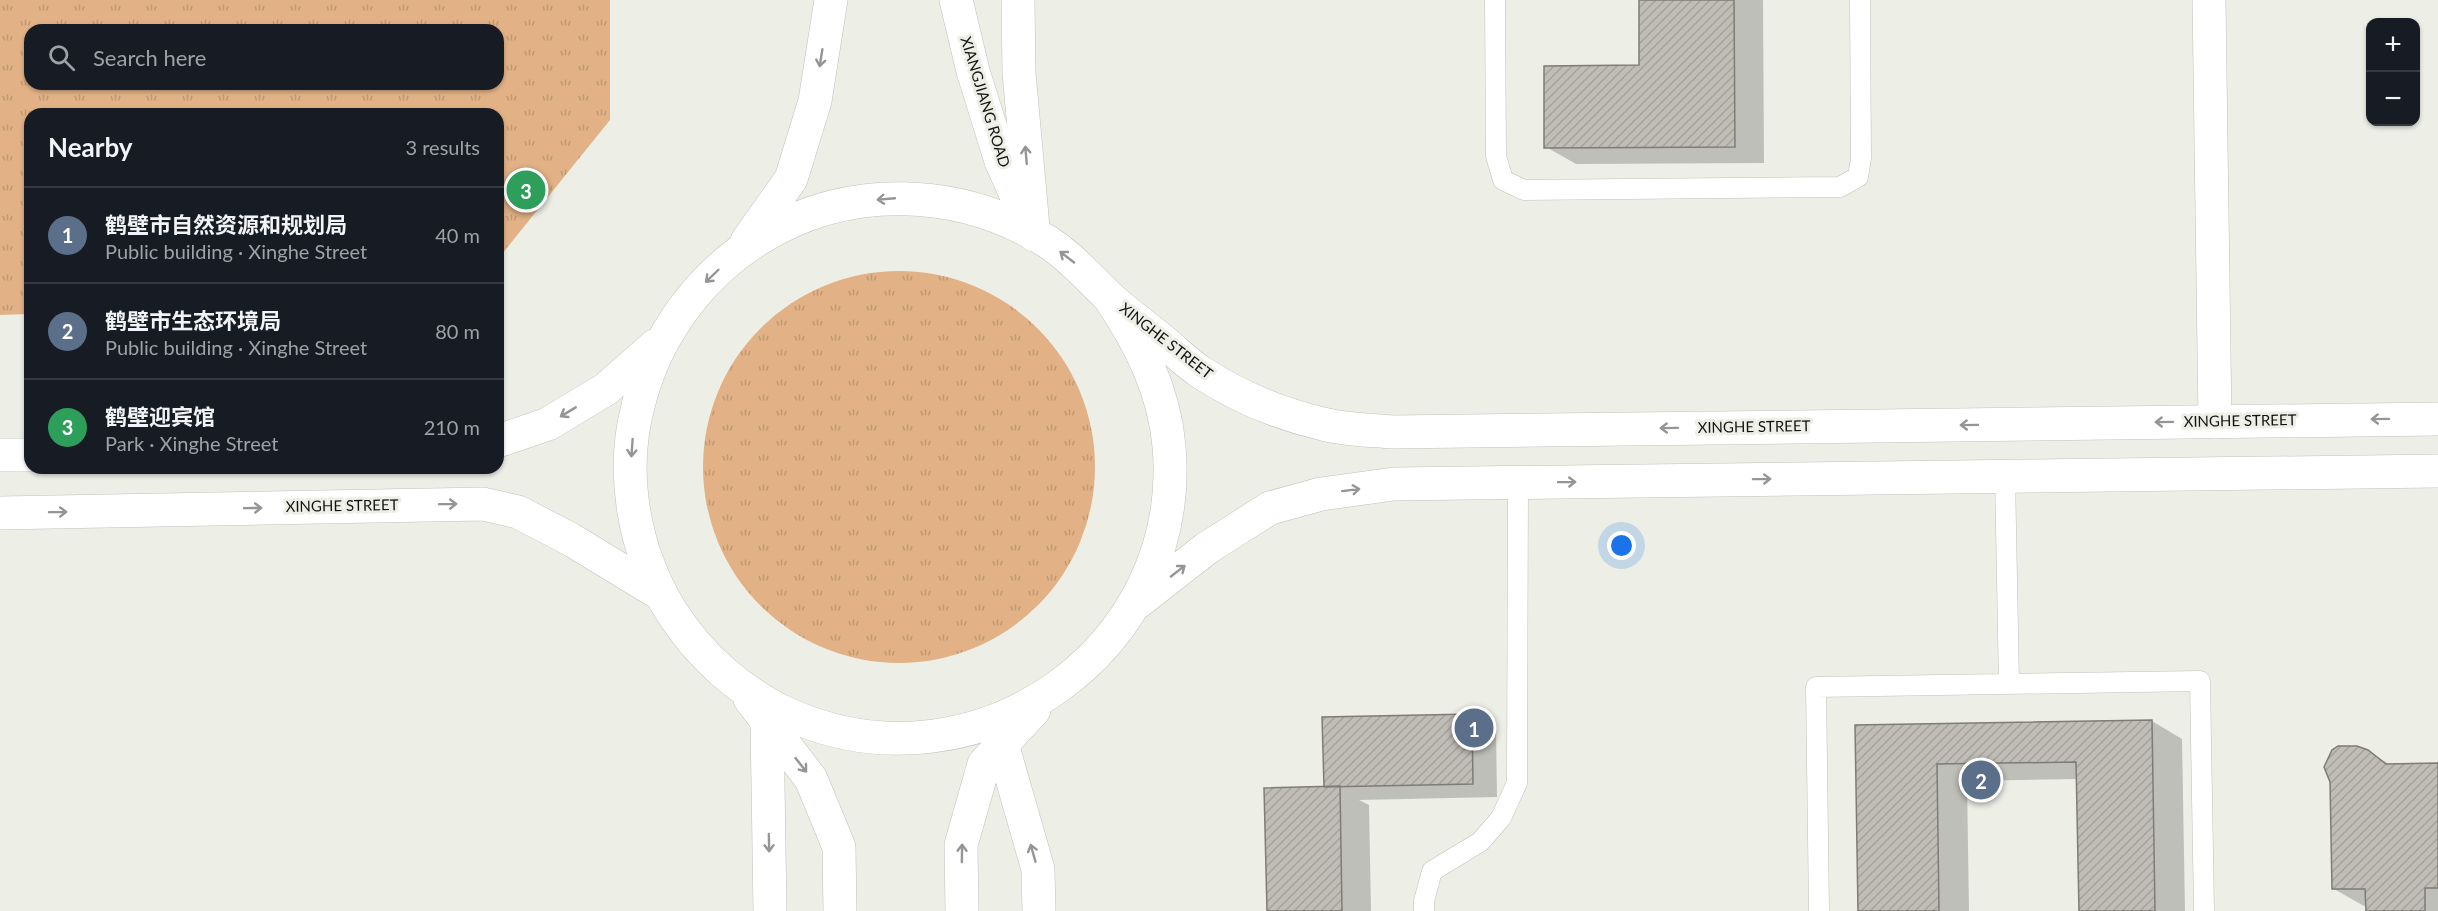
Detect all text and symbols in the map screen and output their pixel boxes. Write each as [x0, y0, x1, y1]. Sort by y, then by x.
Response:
map controls [2366, 18, 2420, 126]
button: + [2366, 18, 2420, 72]
search box [24, 24, 504, 90]
street label: XIANGJIANG ROAD [957, 34, 1014, 169]
icon: search [45, 41, 78, 74]
text: Search here [93, 44, 206, 71]
one-way arrow [816, 47, 827, 67]
button: − [2366, 72, 2420, 126]
text: Nearby [48, 131, 133, 163]
text: 3 results [405, 135, 480, 159]
one-way arrow [1020, 146, 1031, 166]
pin: 3 [506, 168, 546, 213]
one-way arrow [876, 193, 896, 204]
text: 鹤壁市自然资源和规划局 [105, 211, 347, 238]
text: 1 [62, 223, 73, 247]
text: 40 m [435, 223, 480, 247]
text: Public building · Xinghe Street [105, 239, 367, 263]
one-way arrow [1059, 250, 1075, 263]
one-way arrow [704, 268, 719, 283]
street label: XINGHE STREET [1117, 298, 1217, 382]
text: 鹤壁市生态环境局 [105, 307, 281, 334]
text: 2 [62, 319, 73, 343]
text: 80 m [435, 319, 480, 343]
text: Public building · Xinghe Street [105, 335, 367, 359]
text: 鹤壁迎宾馆 [105, 403, 215, 430]
one-way arrow [560, 406, 577, 418]
street label: XINGHE STREET [2183, 410, 2297, 430]
one-way arrow [2370, 414, 2390, 425]
text: 3 [62, 415, 73, 439]
text: 210 m [424, 415, 480, 439]
street label: XINGHE STREET [1697, 416, 1811, 436]
one-way arrow [2154, 416, 2174, 428]
one-way arrow [1959, 419, 1979, 431]
one-way arrow [1659, 423, 1679, 434]
text: Park · Xinghe Street [105, 431, 278, 455]
one-way arrow [626, 438, 637, 458]
one-way arrow [1752, 474, 1772, 485]
one-way arrow [1557, 476, 1577, 488]
one-way arrow [1341, 484, 1361, 495]
street label: XINGHE STREET [285, 495, 399, 515]
one-way arrow [438, 499, 458, 510]
one-way arrow [243, 502, 263, 514]
one-way arrow [48, 506, 68, 517]
your location [1607, 531, 1636, 560]
one-way arrow [1170, 564, 1186, 577]
pin: 1 [1454, 706, 1494, 750]
one-way arrow [794, 757, 807, 773]
pin: 2 [1962, 758, 2000, 802]
one-way arrow [763, 832, 775, 852]
one-way arrow [956, 843, 968, 863]
one-way arrow [1027, 844, 1039, 863]

